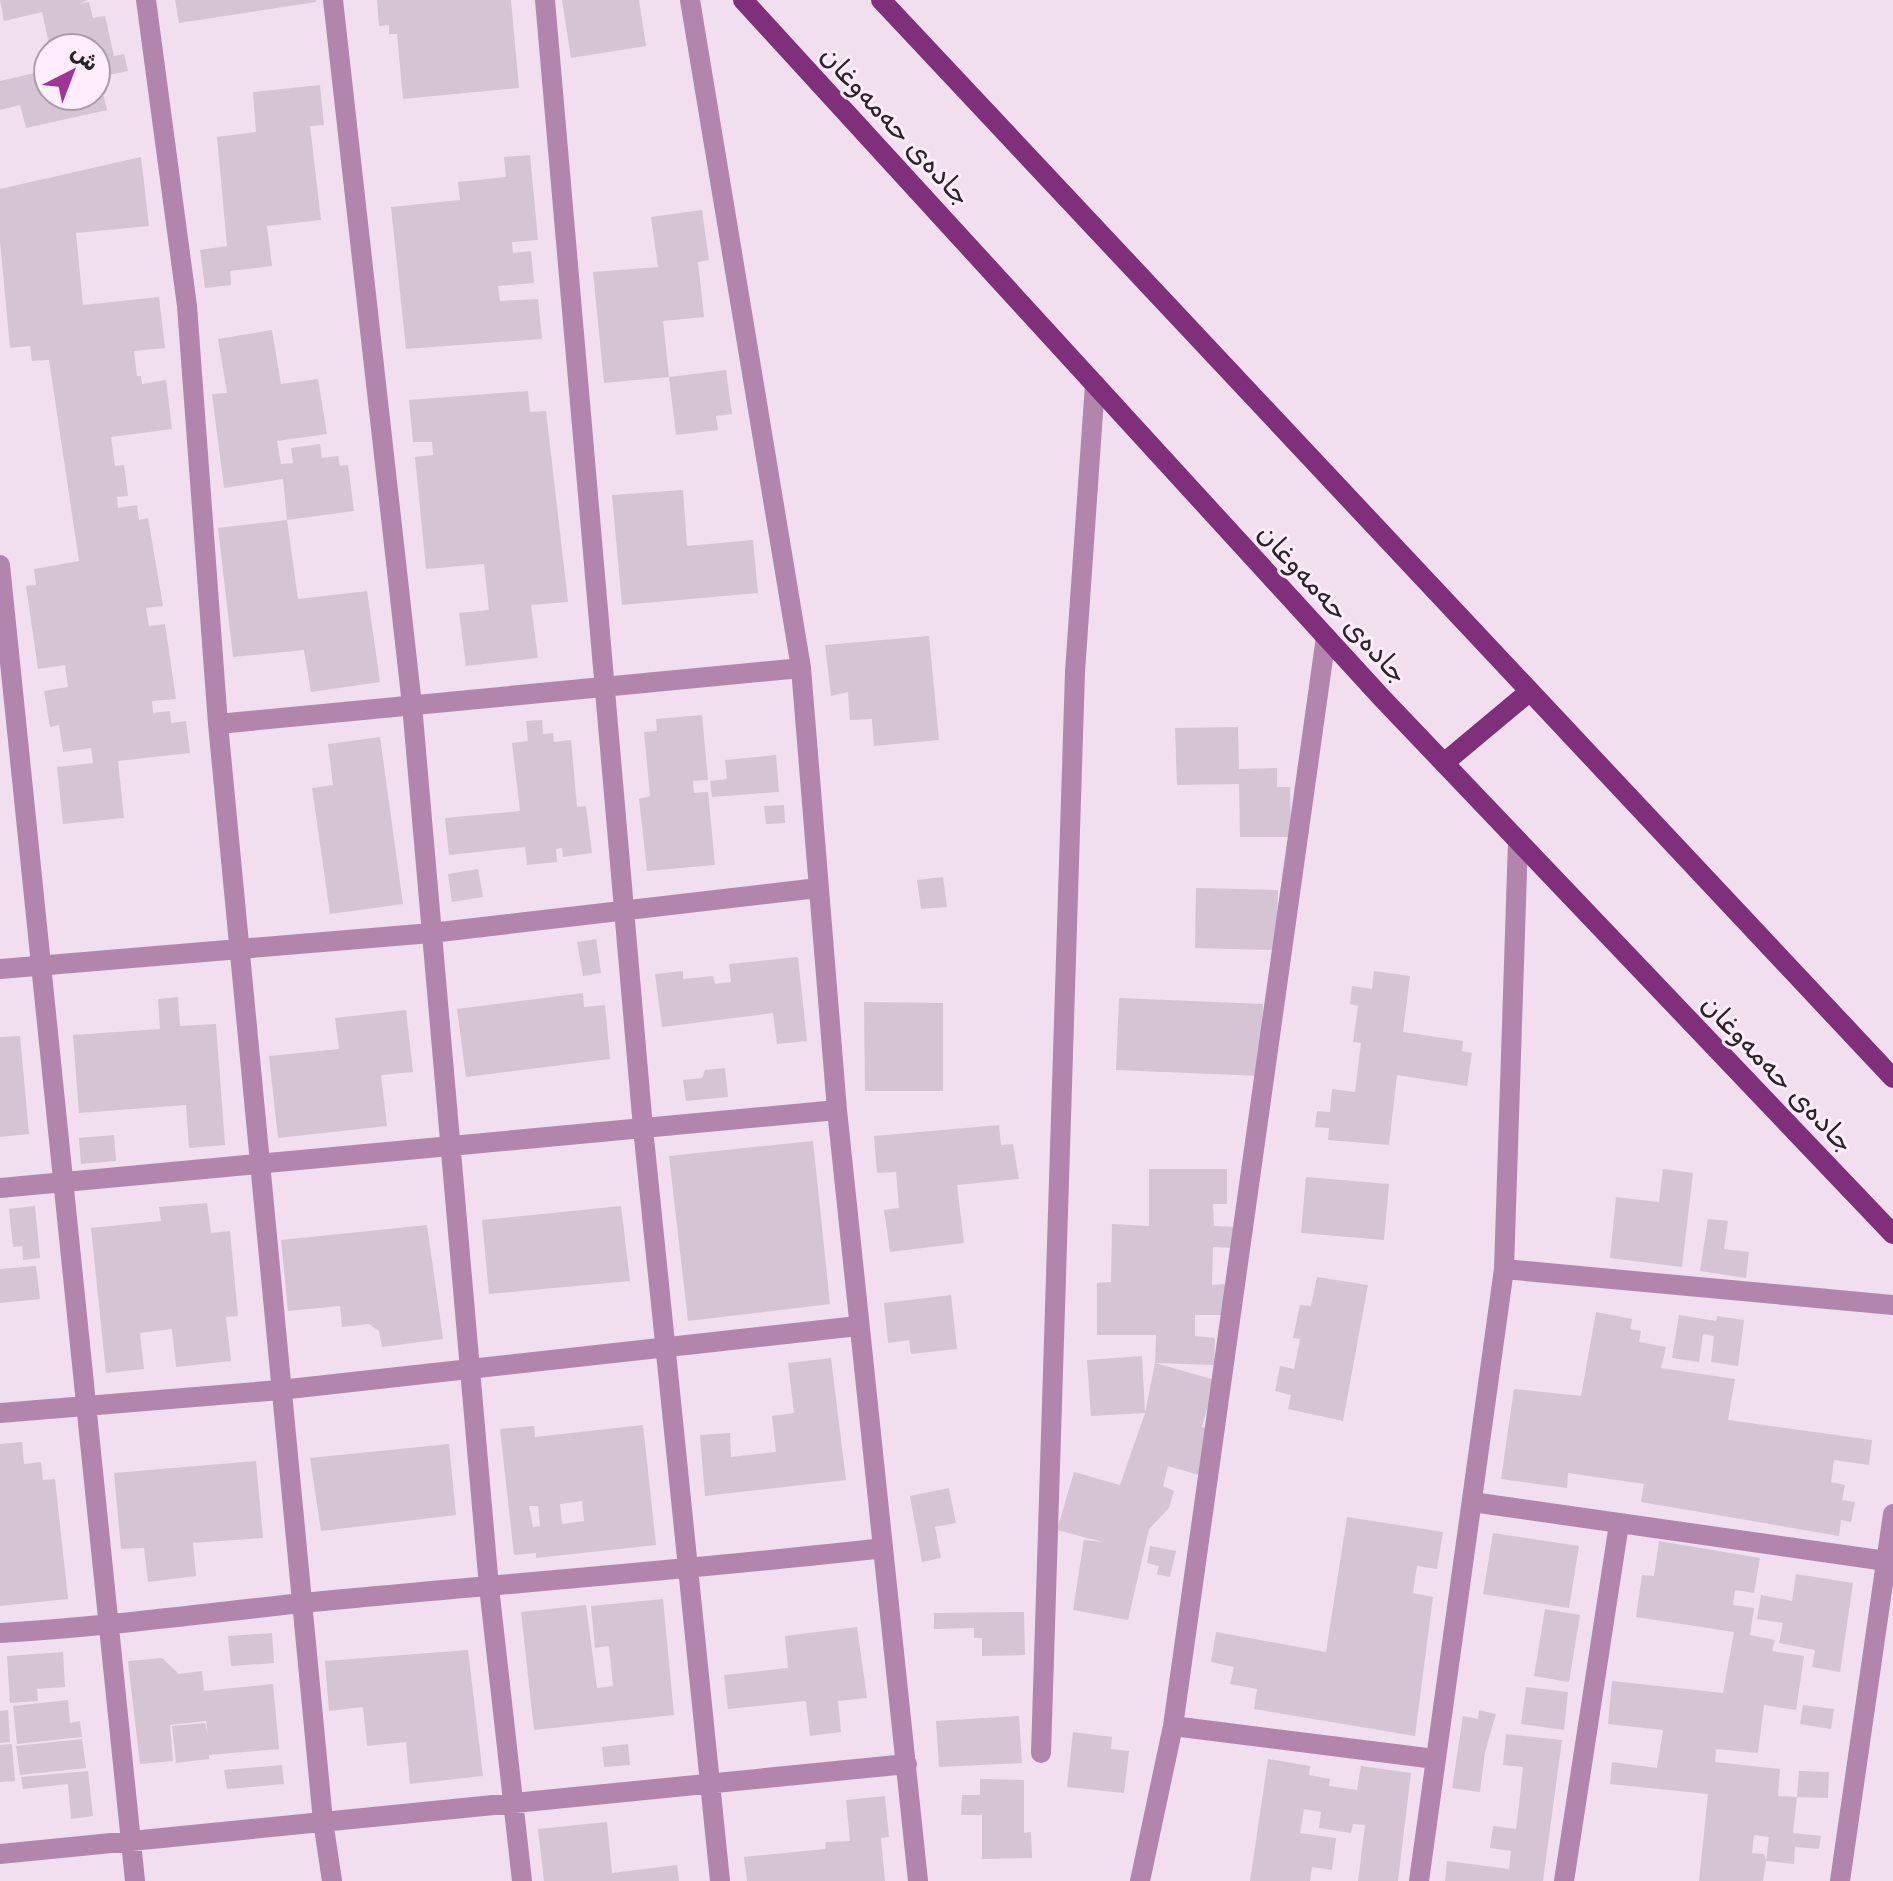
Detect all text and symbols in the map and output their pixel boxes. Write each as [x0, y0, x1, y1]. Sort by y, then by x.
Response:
north arrow [32, 32, 112, 112]
text: ش [66, 38, 104, 77]
street label: جادەی حەمەوغان [813, 39, 978, 212]
street label: جادەی حەمەوغان [1250, 517, 1415, 690]
street label: جادەی حەمەوغان [1694, 988, 1861, 1159]

